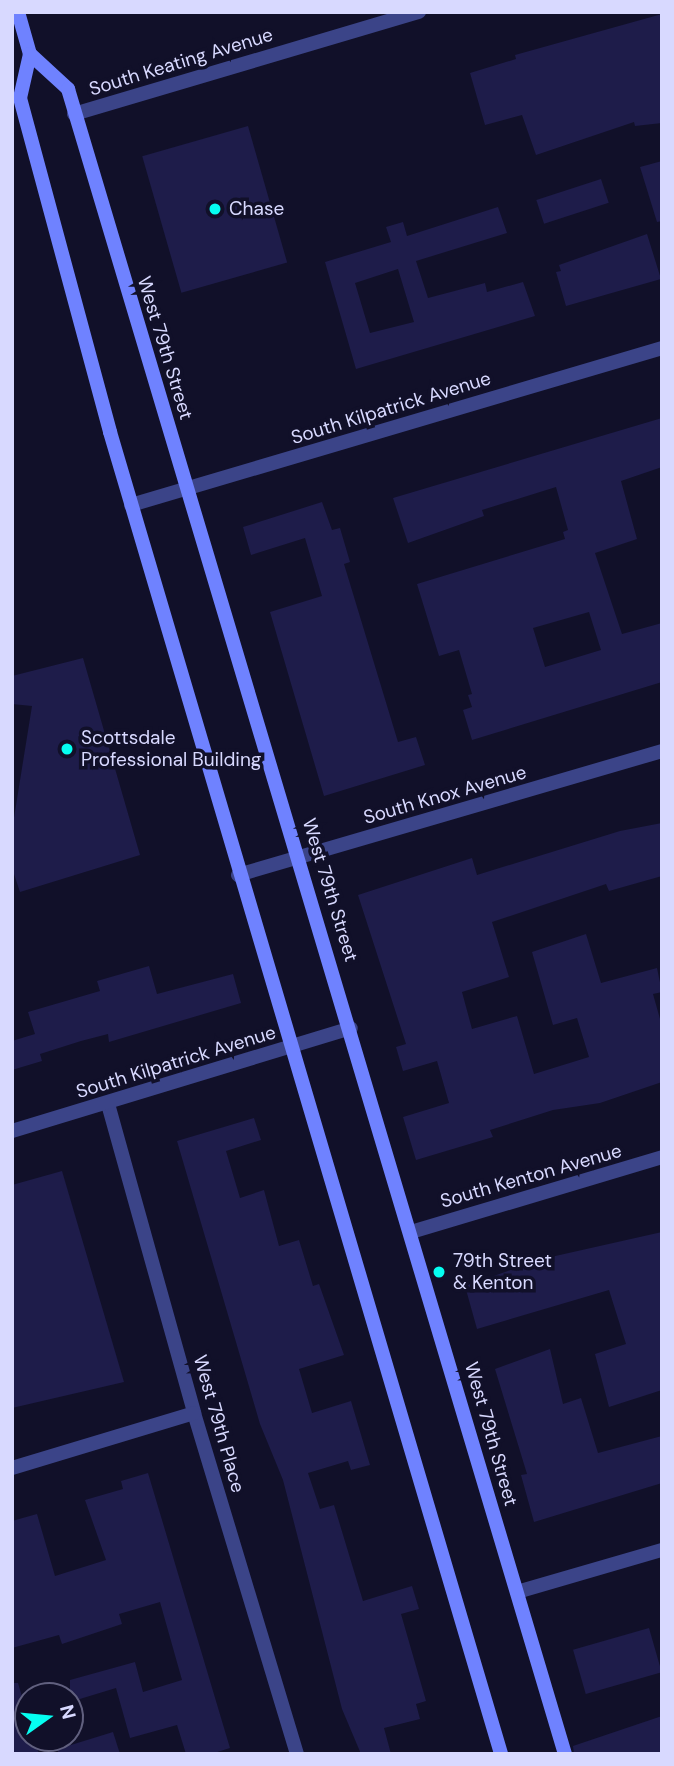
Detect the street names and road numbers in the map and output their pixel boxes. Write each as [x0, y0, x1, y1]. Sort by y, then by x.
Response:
street label: South Keating Avenue [86, 23, 276, 101]
street label: West 79th Street [132, 274, 198, 422]
street label: South Kilpatrick Avenue [288, 367, 494, 449]
street label: South Knox Avenue [361, 761, 529, 829]
street label: West 79th Street [297, 816, 363, 964]
street label: South Kilpatrick Avenue [73, 1021, 279, 1103]
street label: South Kenton Avenue [438, 1139, 624, 1213]
street label: West 79th Place [188, 1353, 250, 1495]
street label: West 79th Street [460, 1359, 522, 1509]

